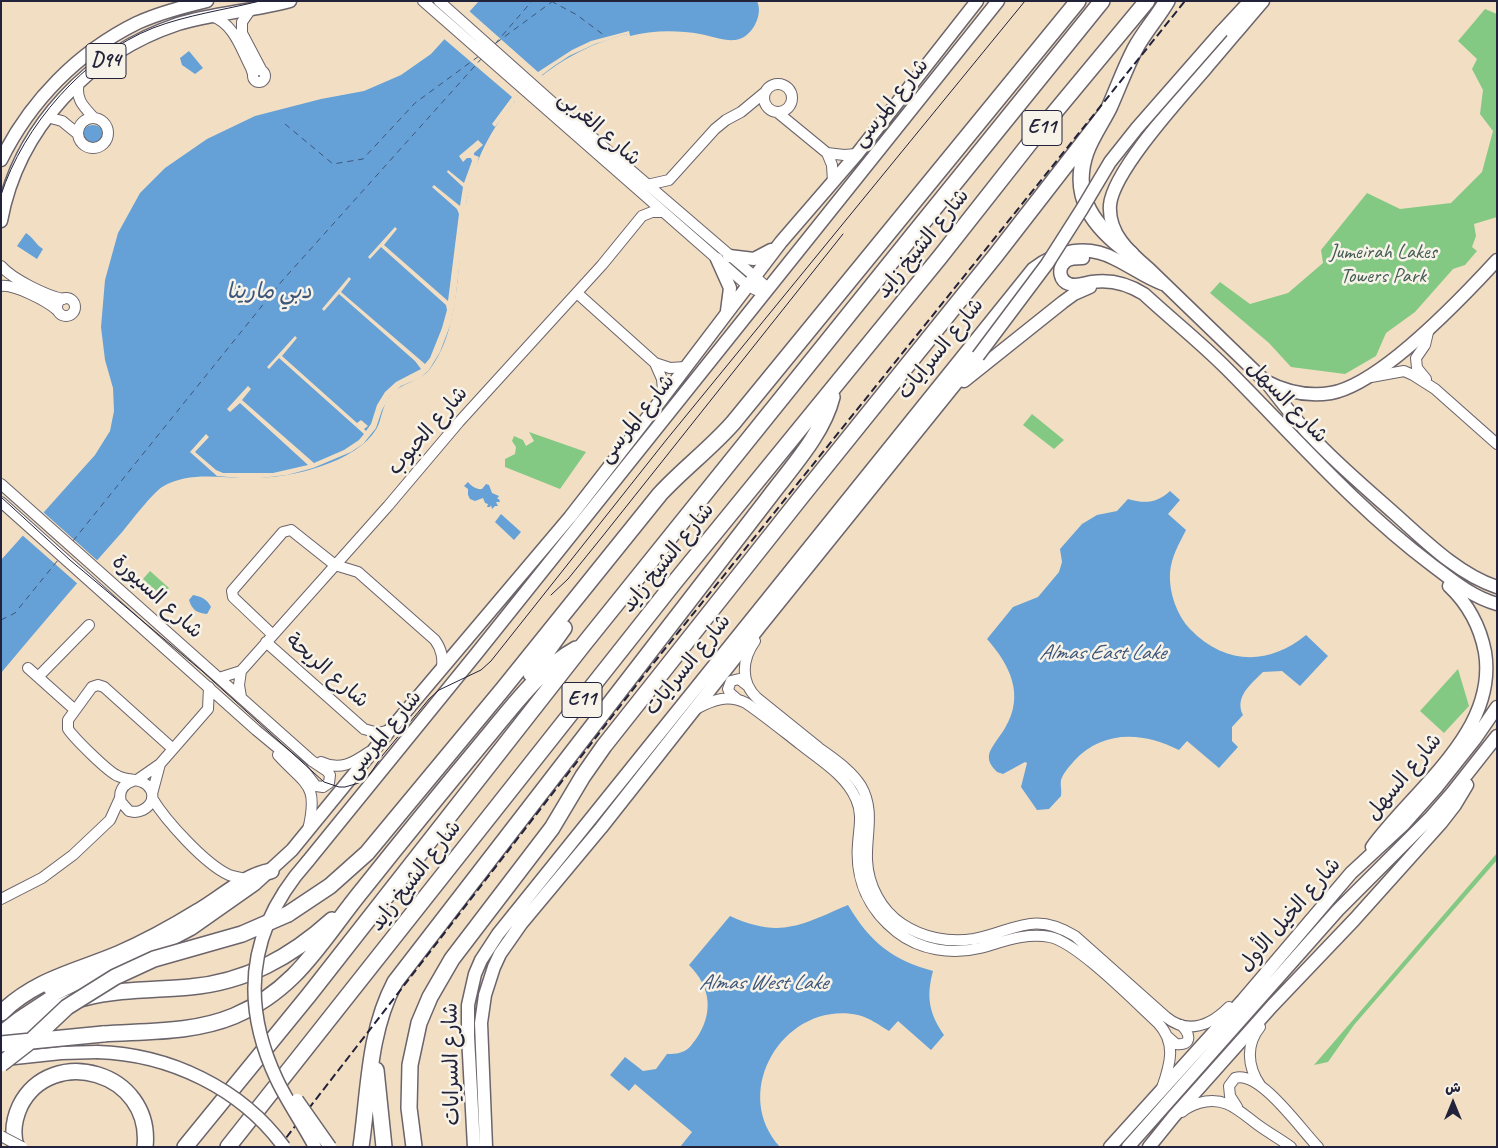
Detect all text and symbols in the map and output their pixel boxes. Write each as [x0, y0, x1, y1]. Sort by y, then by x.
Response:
road number: D94 [86, 44, 126, 78]
street label: شارع المرسى [848, 53, 934, 153]
street label: شارع الغربى [552, 86, 646, 172]
road number: E11 [1022, 110, 1062, 146]
street label: شارع الشيخ زايد [871, 184, 975, 304]
park label: Jumeirah Lakes Towers Park [1329, 239, 1437, 289]
water label: دبي مارينا [226, 279, 312, 305]
street label: شارع السرايات [892, 293, 990, 405]
street label: شارع السهل [1241, 355, 1333, 449]
street label: شارع المرسى [594, 369, 680, 469]
street label: شارع الحبوب [383, 381, 473, 481]
street label: شارع الشيخ زايد [616, 498, 720, 618]
street label: شارع السيورة [106, 550, 208, 644]
street label: شارع السرايات [639, 609, 737, 721]
street label: شارع الريحة [280, 628, 374, 714]
water label: Almas East Lake [1039, 640, 1165, 666]
road number: E11 [562, 682, 602, 718]
street label: شارع المرسى [341, 685, 427, 785]
street label: شارع السهل [1360, 728, 1448, 826]
street label: شارع الشيخ زايد [365, 815, 467, 937]
street label: شارع الخيل الأول [1234, 853, 1346, 977]
water label: Almas West Lake [699, 970, 827, 996]
street label: شارع السرايات [438, 1002, 466, 1126]
north arrow [1428, 1078, 1478, 1128]
text: ش [1445, 1079, 1461, 1096]

